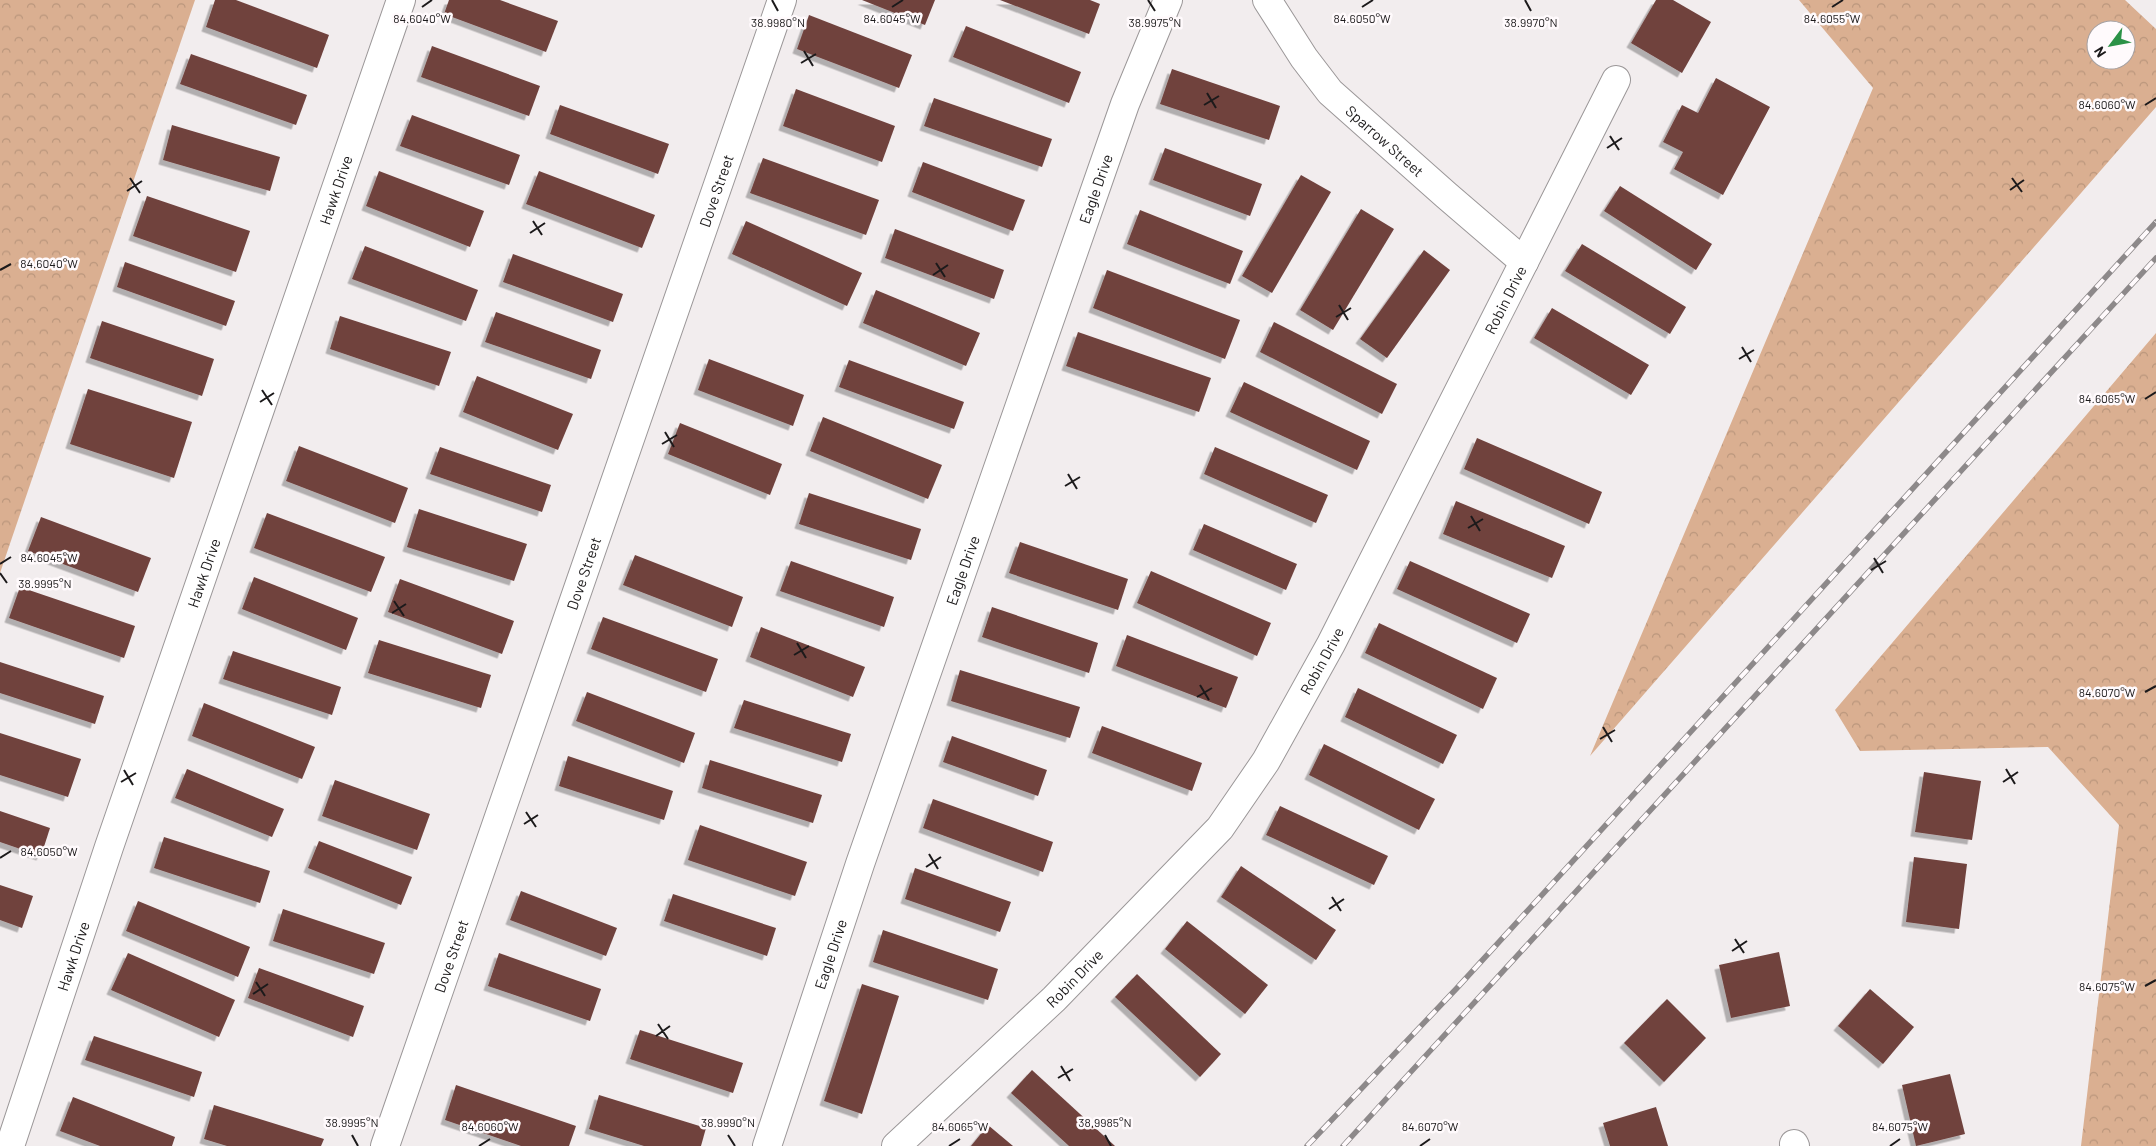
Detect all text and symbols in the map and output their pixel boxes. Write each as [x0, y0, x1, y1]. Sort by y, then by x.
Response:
text: 84.6040°W [393, 11, 451, 25]
text: 84.6045°W [863, 11, 921, 25]
text: 84.6050°W [1333, 11, 1391, 25]
text: 84.6055°W [1804, 11, 1861, 25]
text: 38.9980°N [751, 15, 805, 29]
text: 38.9975°N [1129, 15, 1181, 29]
text: 38.9970°N [1504, 15, 1558, 29]
north arrow [2086, 20, 2136, 70]
text: N [2090, 44, 2109, 61]
text: 84.6060°W [2078, 97, 2136, 111]
street label: Sparrow Street [1342, 101, 1428, 180]
street label: Dove Street [695, 152, 737, 230]
street label: Eagle Drive [1075, 152, 1116, 226]
street label: Hawk Drive [315, 153, 356, 227]
text: 84.6040°W [20, 256, 78, 270]
street label: Robin Drive [1480, 263, 1530, 337]
text: 84.6065°W [2079, 391, 2136, 405]
street label: Eagle Drive [942, 533, 983, 608]
street label: Dove Street [562, 535, 604, 612]
street label: Hawk Drive [183, 536, 224, 610]
text: 84.6045°W [20, 550, 78, 564]
text: 38.9995°N [18, 576, 72, 590]
street label: Robin Drive [1296, 624, 1347, 698]
text: 84.6070°W [2079, 685, 2136, 699]
text: 84.6050°W [20, 844, 78, 858]
street label: Dove Street [430, 917, 472, 995]
street label: Eagle Drive [810, 917, 850, 992]
street label: Hawk Drive [53, 919, 93, 993]
street label: Robin Drive [1042, 945, 1107, 1011]
text: 84.6075°W [2079, 979, 2136, 993]
text: 38.9995°N [325, 1115, 379, 1129]
text: 38.9990°N [701, 1115, 755, 1129]
text: 38.9985°N [1078, 1115, 1132, 1129]
text: 84.6060°W [461, 1119, 519, 1133]
text: 84.6065°W [932, 1119, 989, 1133]
text: 84.6070°W [1402, 1119, 1459, 1133]
text: 84.6075°W [1872, 1119, 1929, 1133]

